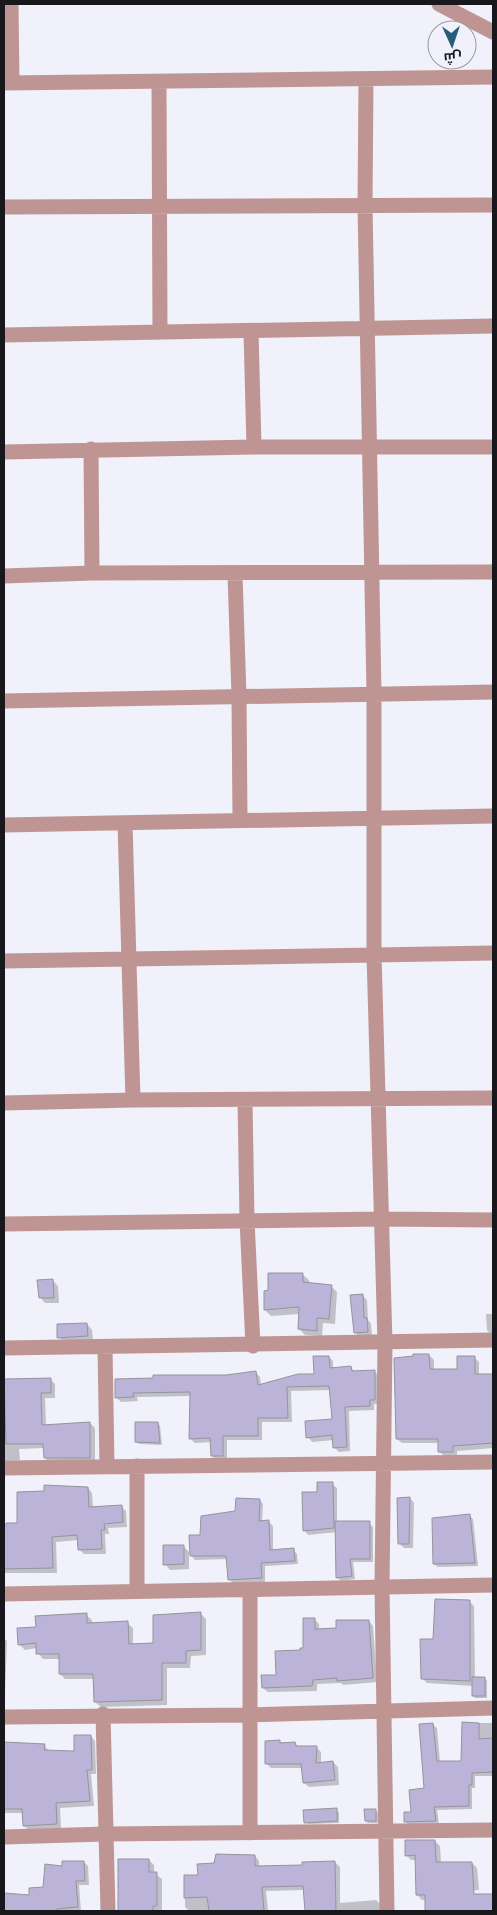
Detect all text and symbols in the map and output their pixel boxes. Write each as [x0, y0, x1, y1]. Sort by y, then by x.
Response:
north arrow [427, 20, 477, 70]
text: ش [443, 49, 462, 66]

